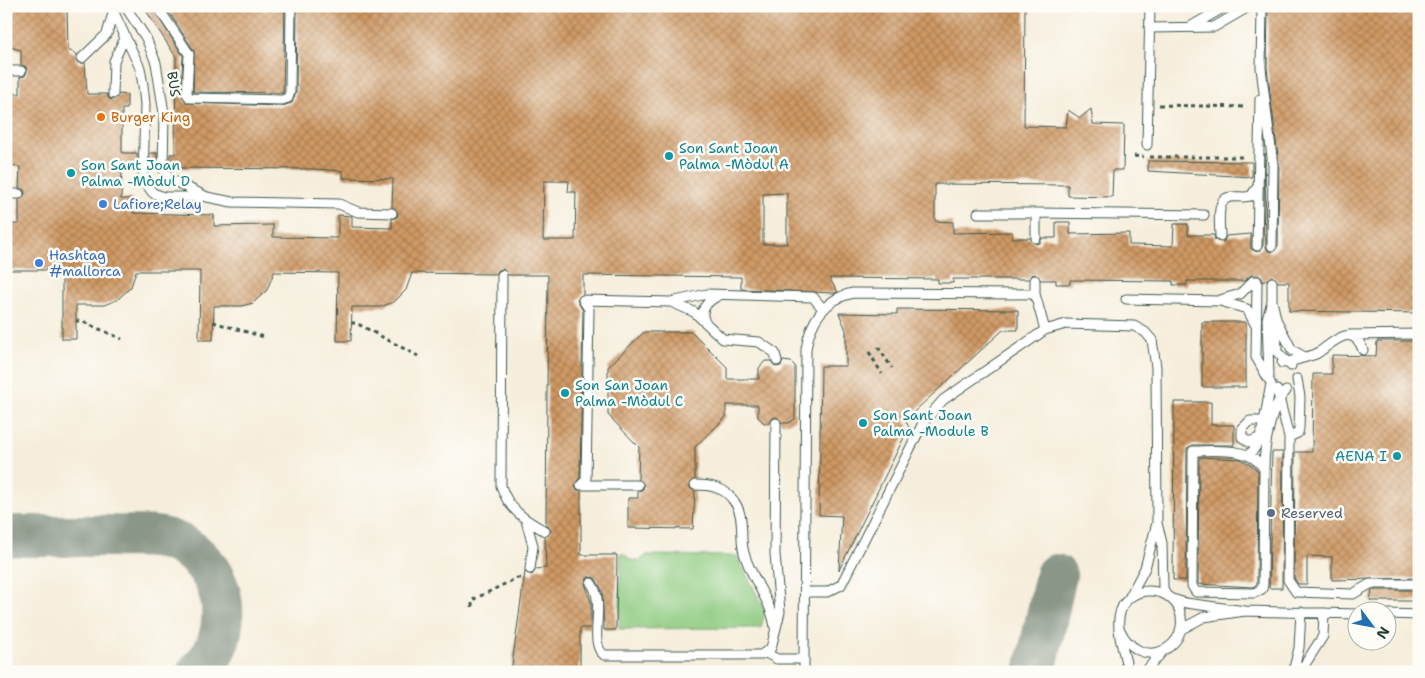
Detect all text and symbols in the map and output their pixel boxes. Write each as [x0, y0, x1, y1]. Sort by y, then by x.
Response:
street label: BUS [163, 70, 185, 98]
place label: Burger King [111, 108, 190, 126]
marker: Burger King [95, 111, 107, 123]
place label: Son Sant Joan Palma -Mòdul A [679, 139, 789, 173]
marker: Son Sant Joan Palma -Mòdul A [663, 150, 675, 162]
place label: Son Sant Joan Palma -Mòdul D [81, 156, 190, 190]
marker: Son Sant Joan Palma -Mòdul D [65, 167, 77, 179]
place label: Lafiore;Relay [113, 195, 202, 213]
marker: Lafiore;Relay [97, 198, 109, 210]
place label: Hashtag #mallorca [49, 246, 121, 280]
marker: Hashtag #mallorca [33, 257, 45, 269]
place label: Son San Joan Palma -Mòdul C [575, 376, 683, 410]
marker: Son San Joan Palma -Mòdul C [559, 387, 571, 399]
place label: Son Sant Joan Palma -Module B [873, 406, 989, 440]
marker: Son Sant Joan Palma -Module B [857, 417, 869, 429]
place label: AENA I [1335, 447, 1387, 465]
marker: AENA I [1391, 450, 1403, 462]
place label: Reserved [1281, 504, 1343, 522]
marker: Reserved [1265, 507, 1277, 519]
north arrow [1348, 600, 1398, 650]
text: N [1372, 623, 1394, 642]

